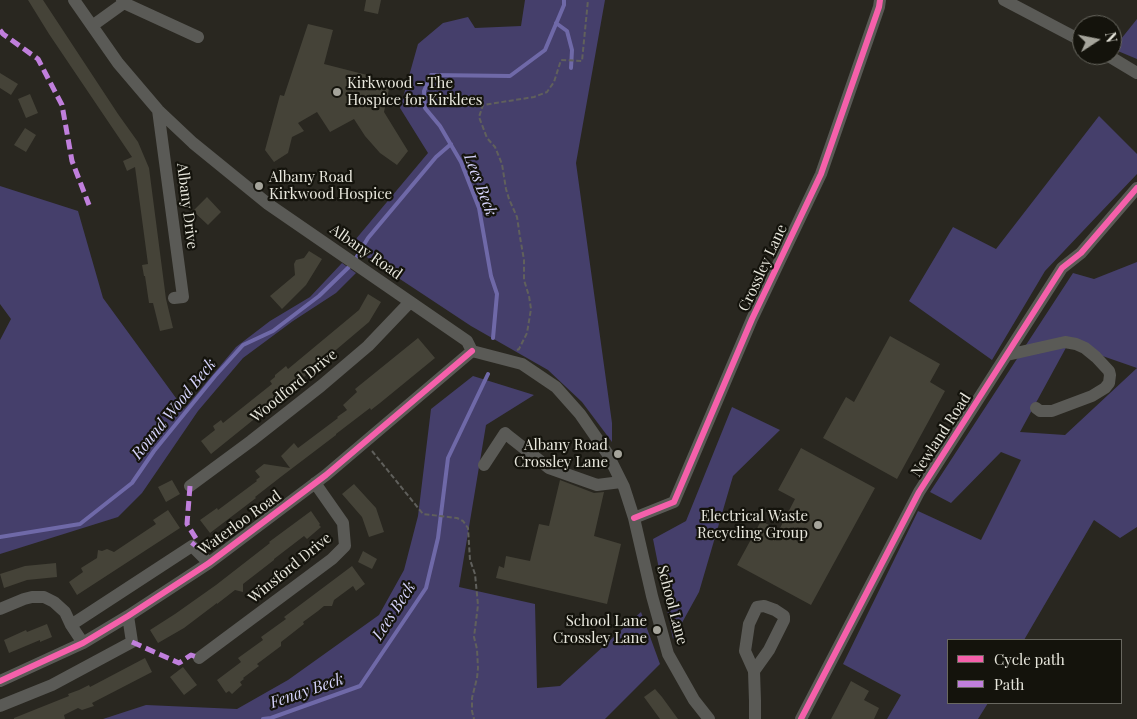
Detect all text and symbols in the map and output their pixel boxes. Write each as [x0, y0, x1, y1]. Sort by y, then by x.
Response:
north arrow [1072, 15, 1122, 65]
text: N [1101, 30, 1122, 44]
place label: Kirkwood - The Hospice for Kirklees [347, 74, 483, 109]
marker: Kirkwood - The Hospice for Kirklees [331, 86, 343, 98]
water label: Lees Beck [459, 151, 501, 219]
street label: Albany Drive [173, 162, 201, 250]
place label: Albany Road Kirkwood Hospice [269, 168, 392, 203]
marker: Albany Road Kirkwood Hospice [253, 180, 265, 192]
street label: Albany Road [326, 221, 406, 283]
street label: Crossley Lane [735, 222, 791, 314]
street label: Woodford Drive [247, 346, 341, 426]
water label: Round Wood Beck [128, 355, 220, 463]
street label: Newland Road [907, 390, 975, 480]
place label: Albany Road Crossley Lane [514, 436, 608, 471]
marker: Albany Road Crossley Lane [612, 448, 624, 460]
street label: Waterloo Road [195, 487, 285, 559]
place label: Electrical Waste Recycling Group [697, 507, 808, 542]
marker: Electrical Waste Recycling Group [812, 519, 824, 531]
street label: Winsford Drive [245, 529, 335, 607]
street label: School Lane [653, 563, 691, 647]
water label: Lees Beck [368, 578, 420, 644]
place label: School Lane Crossley Lane [553, 612, 647, 647]
marker: School Lane Crossley Lane [651, 624, 663, 636]
legend [947, 639, 1122, 704]
text: Cycle path [994, 649, 1065, 669]
water label: Fenay Beck [268, 669, 346, 713]
text: Path [994, 674, 1024, 694]

